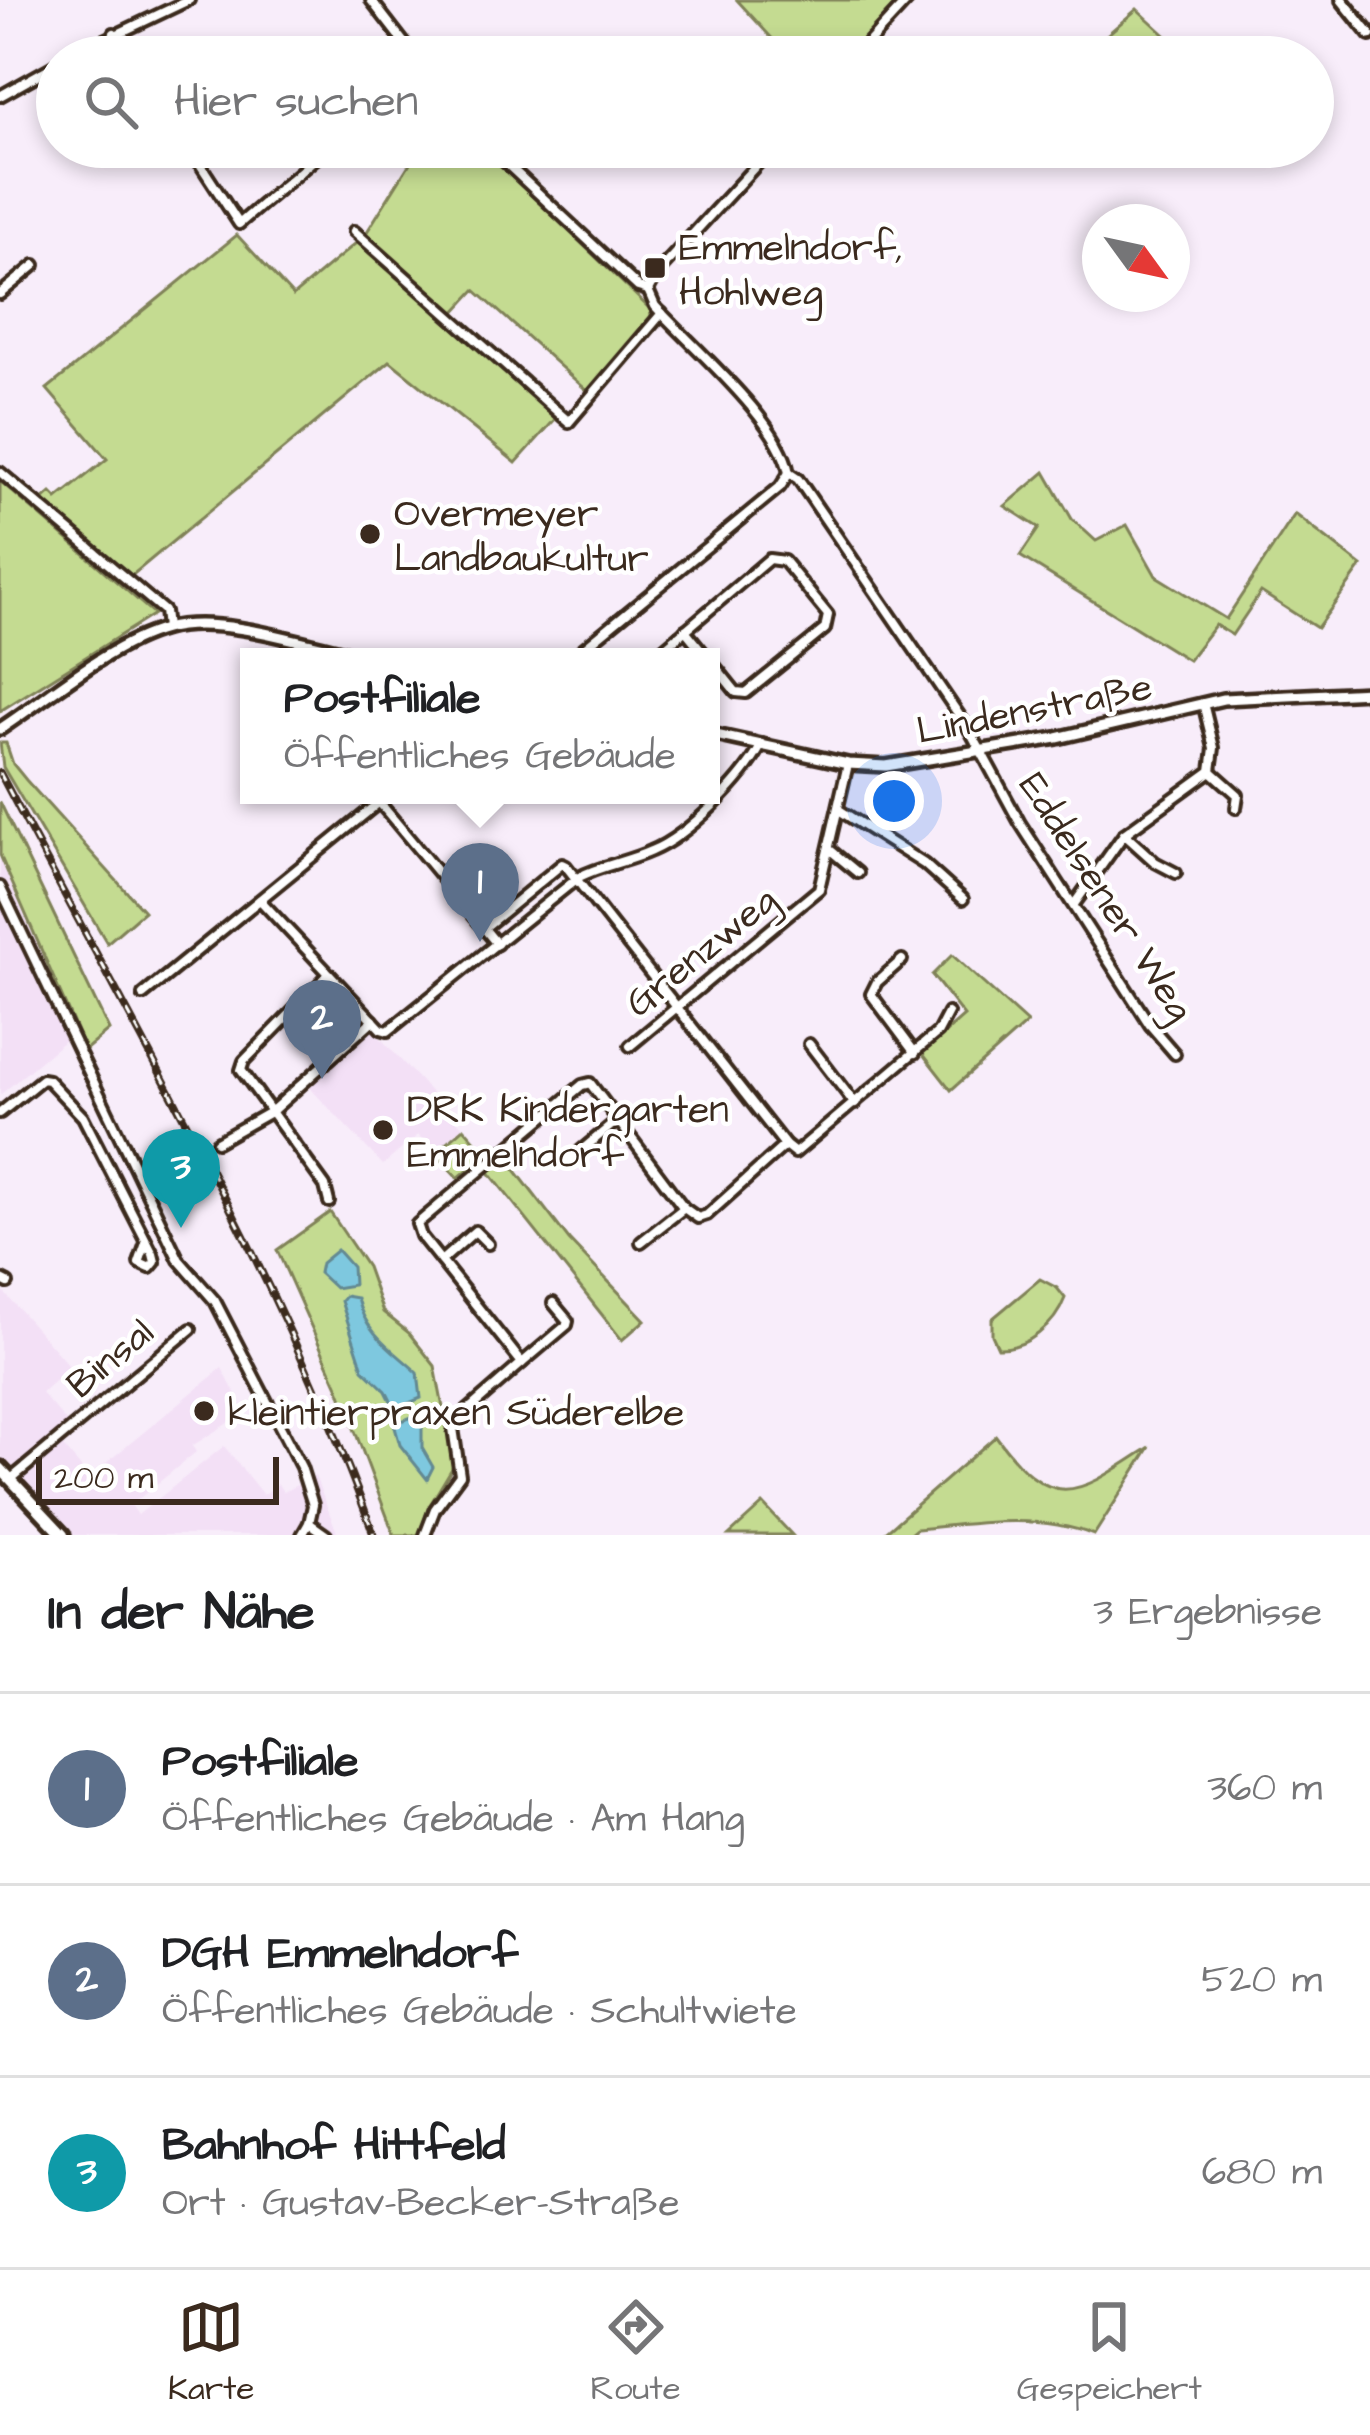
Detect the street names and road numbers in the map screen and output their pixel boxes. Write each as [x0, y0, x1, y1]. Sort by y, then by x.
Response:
street label: Lindenstraße [912, 661, 1157, 759]
street label: Eddelsener Weg [1005, 763, 1206, 1033]
street label: Grenzweg [614, 874, 789, 1030]
street label: Binsal [56, 1307, 166, 1412]

